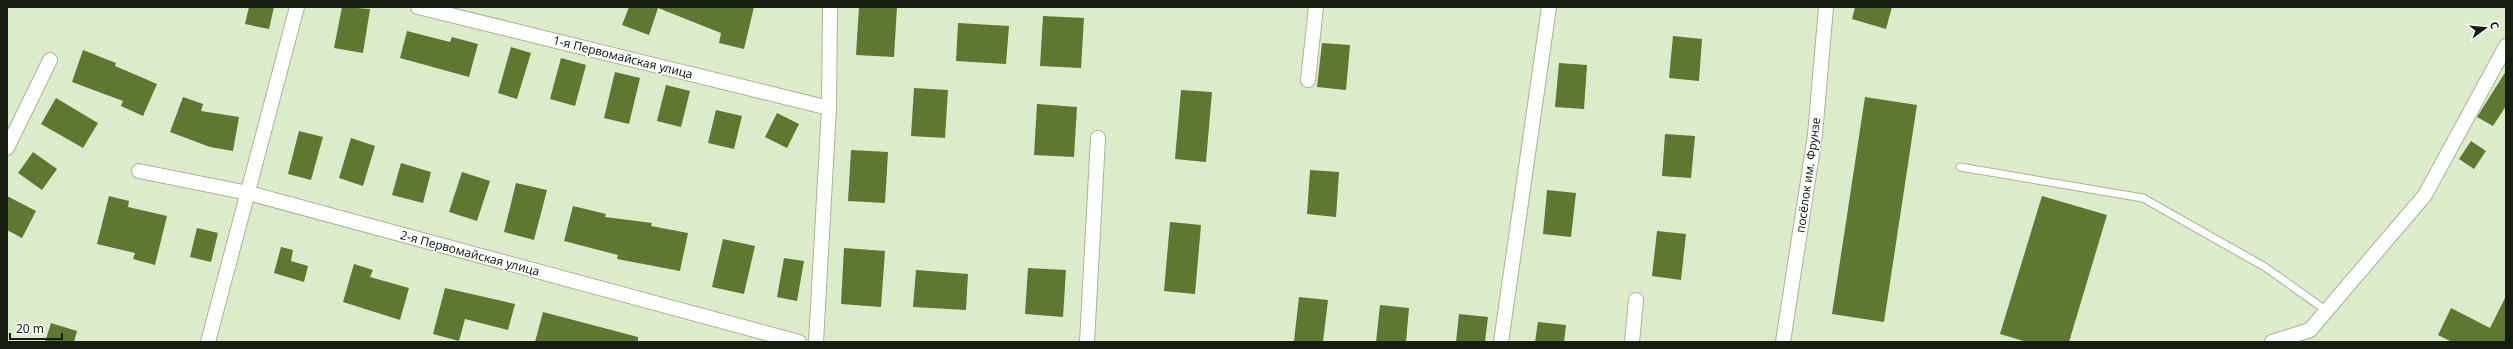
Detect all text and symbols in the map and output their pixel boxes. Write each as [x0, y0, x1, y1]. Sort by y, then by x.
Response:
north arrow [2465, 8, 2505, 48]
text: С [2487, 20, 2503, 31]
street label: 1-я Первомайская улица [551, 31, 695, 83]
street label: посёлок им. Фрунзе [1791, 116, 1825, 234]
street label: 2-я Первомайская улица [398, 226, 542, 280]
scale bar [10, 315, 62, 341]
text: 20 m [16, 320, 44, 337]

